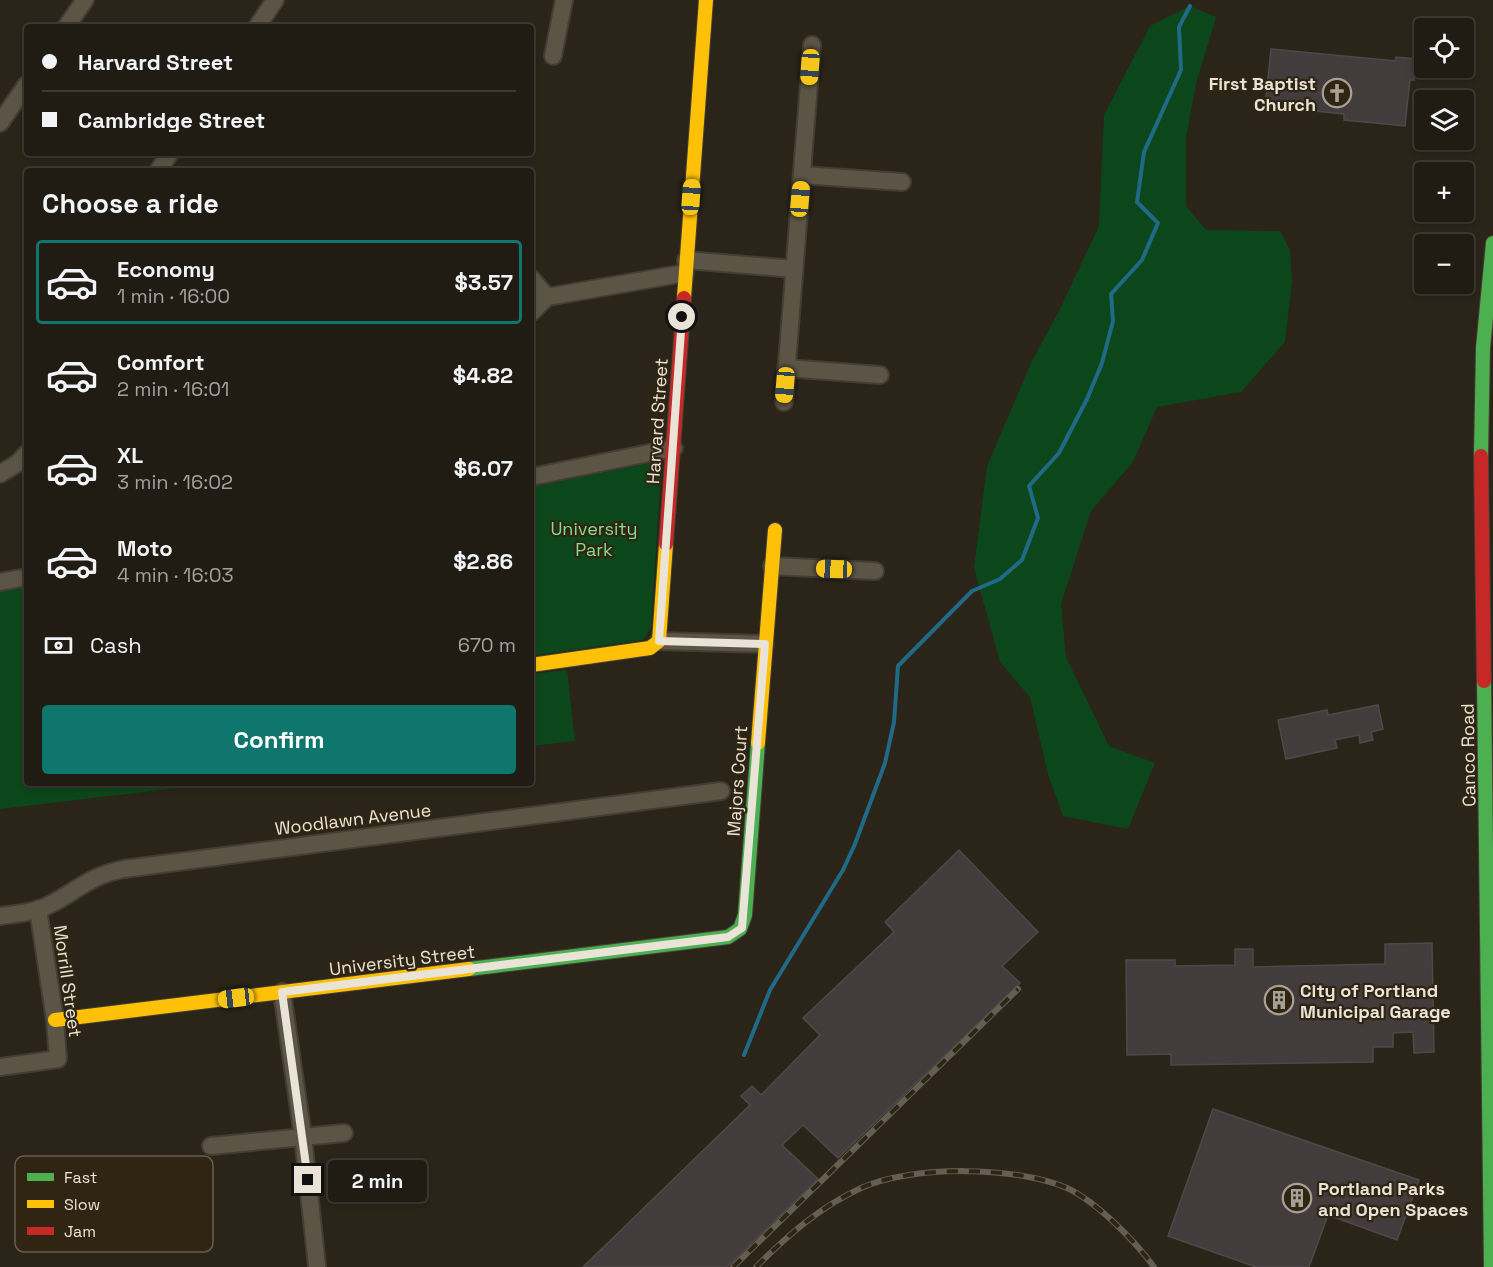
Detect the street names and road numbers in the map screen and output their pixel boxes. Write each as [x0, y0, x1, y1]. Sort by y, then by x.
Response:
street label: Harvard Street [641, 357, 673, 485]
street label: Canco Road [1456, 703, 1480, 807]
street label: Majors Court [722, 725, 752, 837]
street label: Woodlawn Avenue [274, 798, 432, 840]
street label: Morrill Street [49, 923, 87, 1039]
street label: University Street [328, 940, 476, 980]

